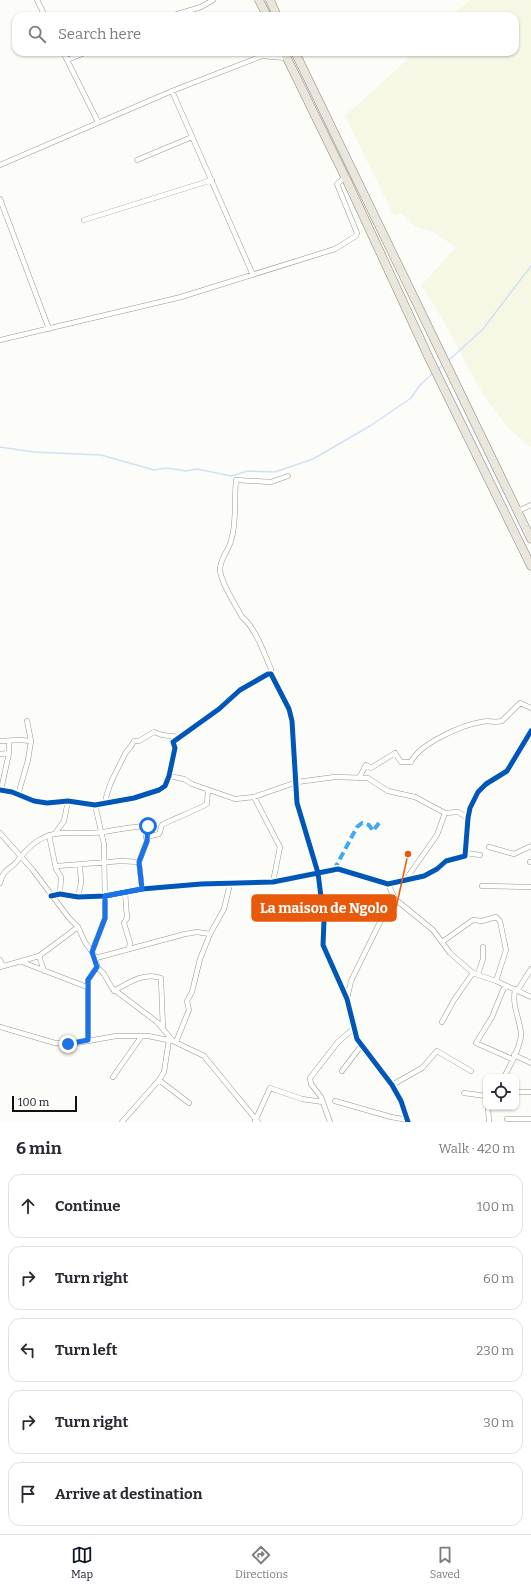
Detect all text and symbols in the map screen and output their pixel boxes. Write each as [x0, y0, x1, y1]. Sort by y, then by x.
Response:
search box [12, 12, 519, 56]
icon: search [26, 23, 48, 45]
text: Search here [58, 25, 141, 43]
route start [139, 817, 157, 835]
callout: La maison de Ngolo [252, 895, 396, 921]
text: La maison de Ngolo [260, 900, 388, 917]
route end [59, 1035, 77, 1053]
map controls [483, 1074, 519, 1110]
button: locate [483, 1074, 519, 1110]
scale bar [12, 1094, 77, 1113]
text: 100 m [18, 1096, 49, 1109]
text: 6 min [16, 1138, 62, 1159]
text: Walk · 420 m [439, 1141, 515, 1156]
icon: ahead [17, 1195, 39, 1217]
text: Continue [55, 1197, 121, 1215]
text: 100 m [477, 1199, 514, 1214]
icon: right [17, 1267, 39, 1289]
text: Turn right [55, 1269, 128, 1287]
text: 60 m [483, 1271, 514, 1286]
icon: left [17, 1339, 39, 1361]
text: Turn left [55, 1341, 117, 1359]
text: 230 m [476, 1343, 514, 1358]
icon: right [17, 1411, 39, 1433]
text: Turn right [55, 1413, 128, 1431]
text: 30 m [483, 1415, 514, 1430]
icon: arrive [17, 1483, 39, 1505]
text: Arrive at destination [55, 1485, 202, 1503]
tab: Map [71, 1544, 93, 1581]
tab: Directions [235, 1544, 288, 1581]
tab: Saved [430, 1544, 460, 1581]

